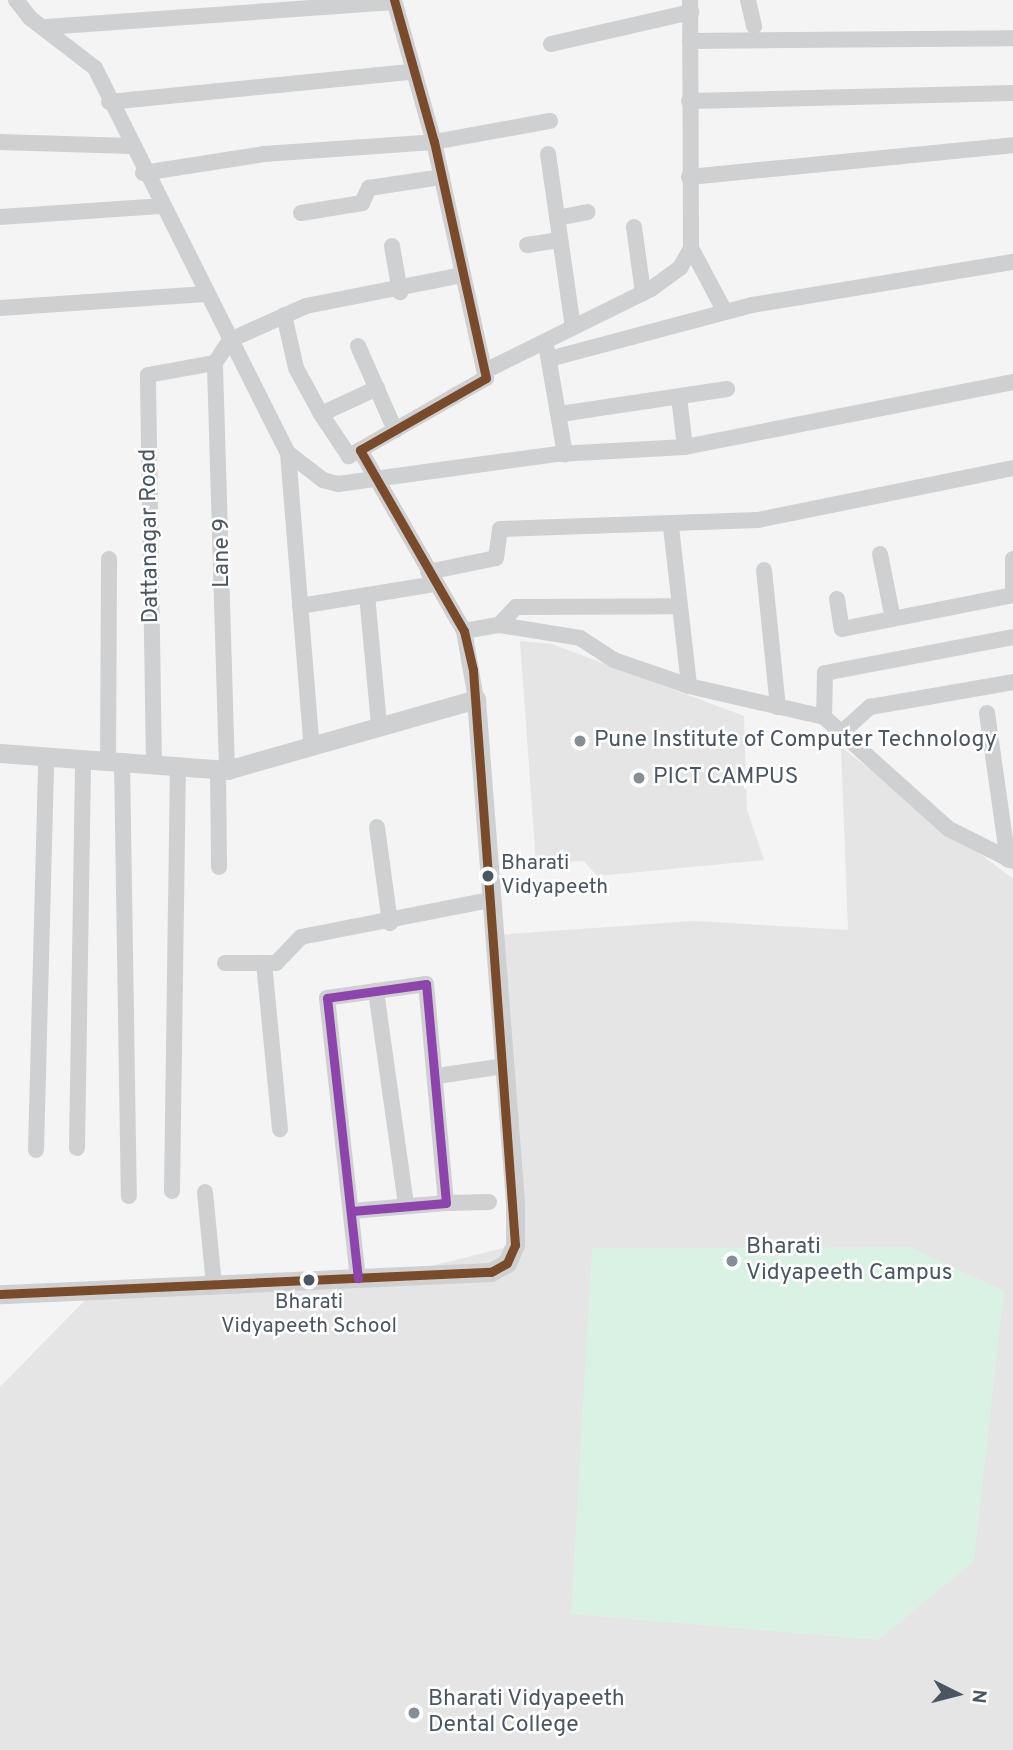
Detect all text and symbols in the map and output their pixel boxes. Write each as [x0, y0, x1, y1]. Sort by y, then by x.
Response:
street label: Dattanagar Road [136, 448, 166, 624]
street label: Lane 9 [209, 518, 237, 588]
place label: Pune Institute of Computer Technology [594, 727, 998, 755]
marker: Pune Institute of Computer Technology [572, 733, 588, 749]
place label: PICT CAMPUS [653, 764, 799, 792]
marker: PICT CAMPUS [631, 770, 647, 786]
place label: Bharati Vidyapeeth [501, 851, 608, 901]
marker: Bharati Vidyapeeth [481, 869, 495, 883]
place label: Bharati Vidyapeeth Campus [746, 1234, 953, 1288]
marker: Bharati Vidyapeeth Campus [724, 1253, 740, 1269]
marker: Bharati Vidyapeeth School [302, 1273, 316, 1287]
place label: Bharati Vidyapeeth School [221, 1290, 397, 1340]
north arrow [922, 1659, 992, 1729]
place label: Bharati Vidyapeeth Dental College [428, 1686, 626, 1740]
text: N [965, 1688, 991, 1704]
marker: Bharati Vidyapeeth Dental College [406, 1705, 422, 1721]

